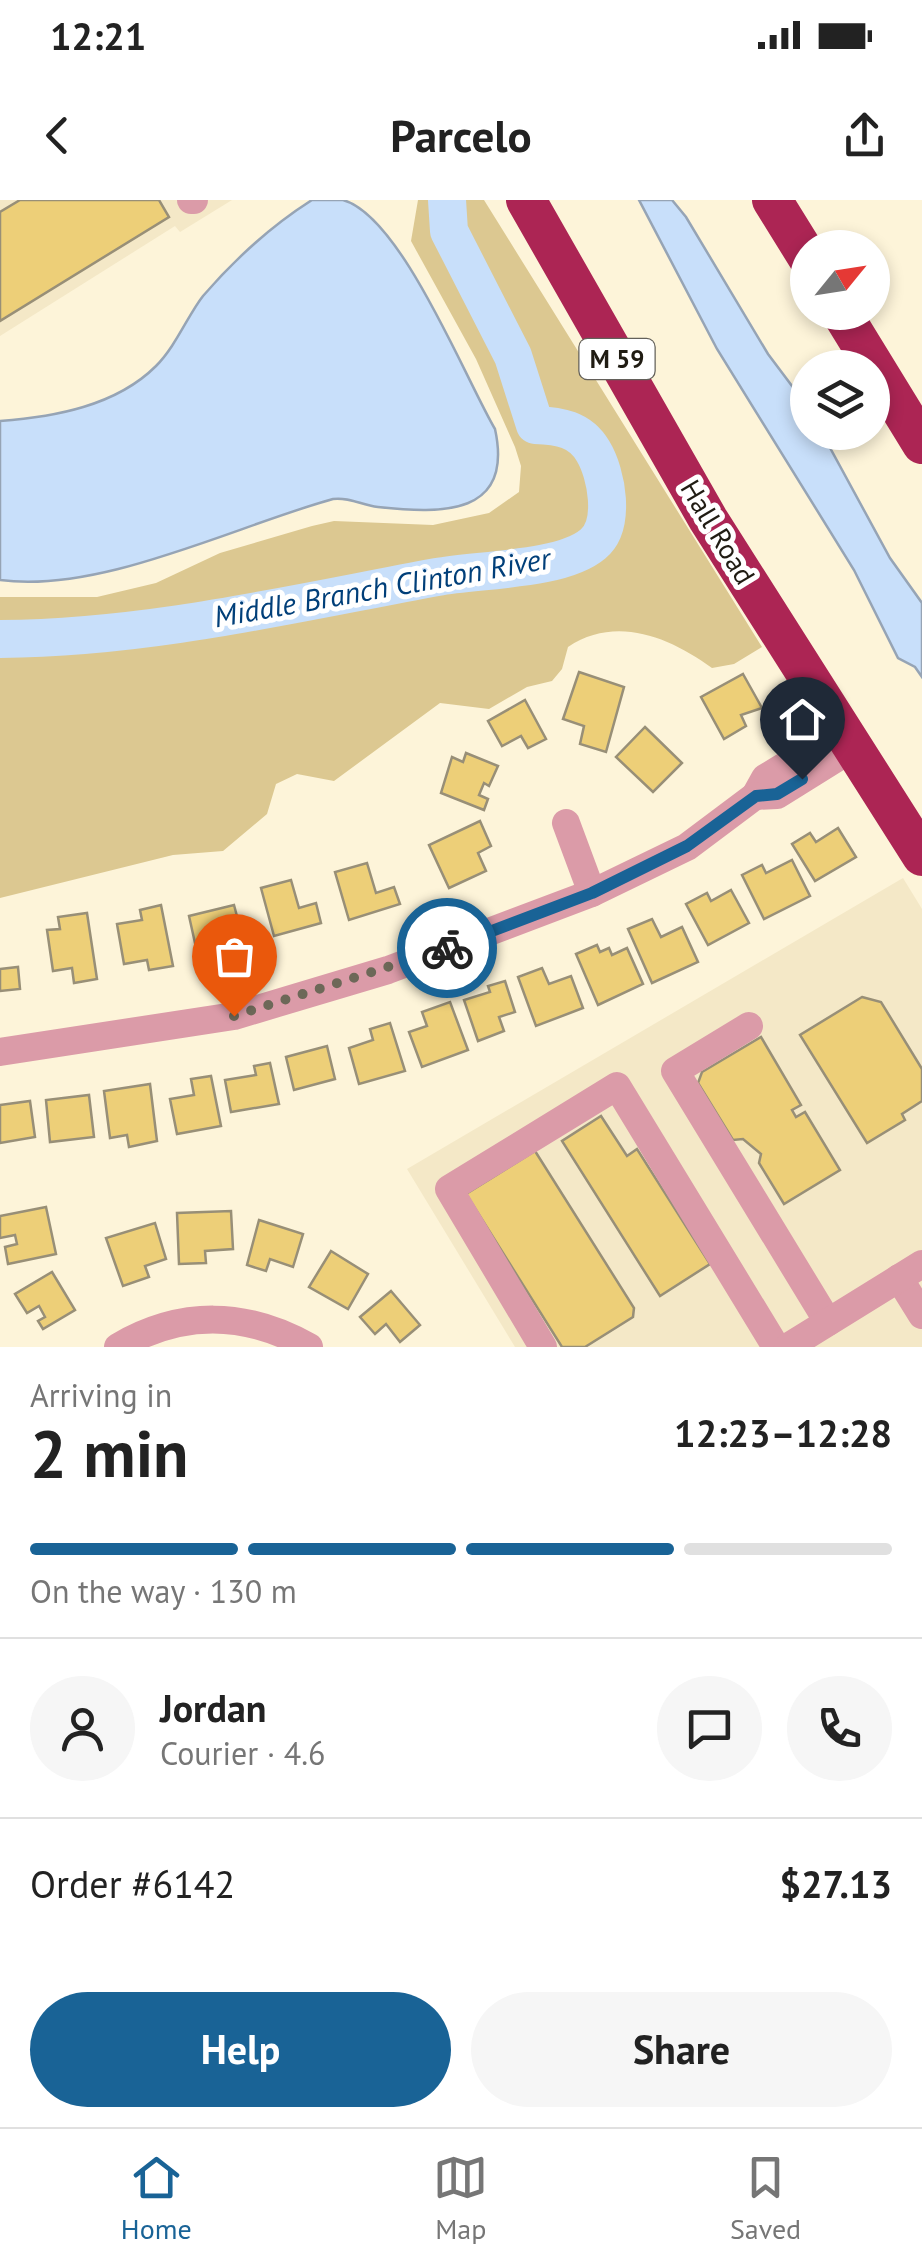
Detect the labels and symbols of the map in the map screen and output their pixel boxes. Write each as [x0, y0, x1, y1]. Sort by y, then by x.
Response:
north arrow [790, 230, 890, 330]
road number: M 59 [580, 339, 654, 379]
street label: Hall Road [673, 473, 764, 591]
water label: Middle Branch Clinton River [211, 537, 555, 635]
pin [760, 677, 845, 780]
courier [397, 898, 497, 998]
pin [192, 914, 277, 1017]

